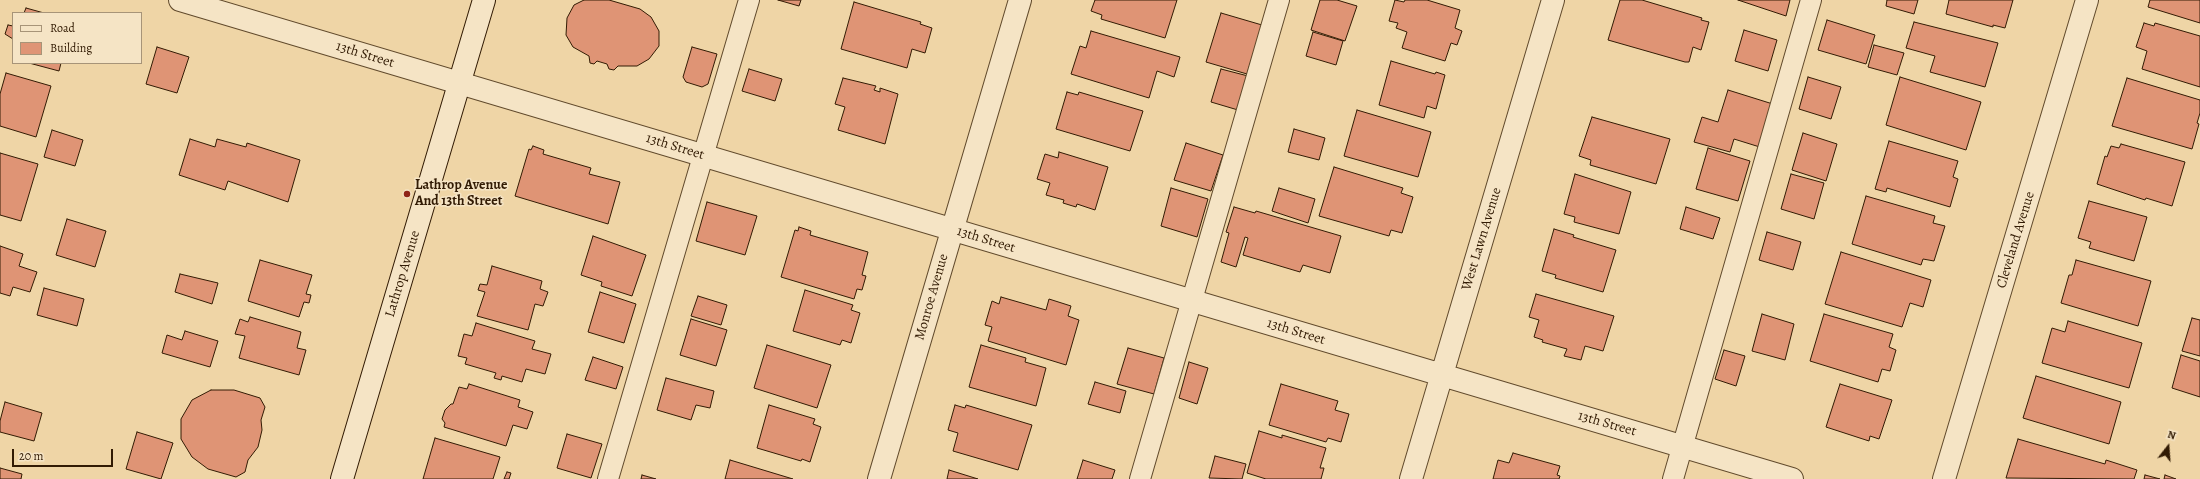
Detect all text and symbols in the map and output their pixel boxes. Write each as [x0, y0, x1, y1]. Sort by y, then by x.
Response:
legend [12, 12, 142, 64]
text: Road [50, 20, 75, 36]
street label: 13th Street [334, 38, 396, 72]
text: Building [50, 40, 92, 56]
street label: 13th Street [644, 130, 706, 164]
place label: Lathrop Avenue And 13th Street [415, 178, 507, 210]
street label: West Lawn Avenue [1458, 186, 1506, 292]
marker: Lathrop Avenue And 13th Street [402, 189, 412, 199]
street label: Cleveland Avenue [1993, 190, 2039, 290]
street label: 13th Street [955, 223, 1017, 257]
street label: Lathrop Avenue [382, 229, 424, 319]
street label: Monroe Avenue [912, 252, 952, 342]
street label: 13th Street [1265, 315, 1327, 349]
street label: 13th Street [1576, 408, 1638, 440]
north arrow [2148, 427, 2188, 467]
text: N [2166, 427, 2178, 443]
scale bar [14, 441, 115, 467]
text: 20 m [19, 448, 43, 464]

